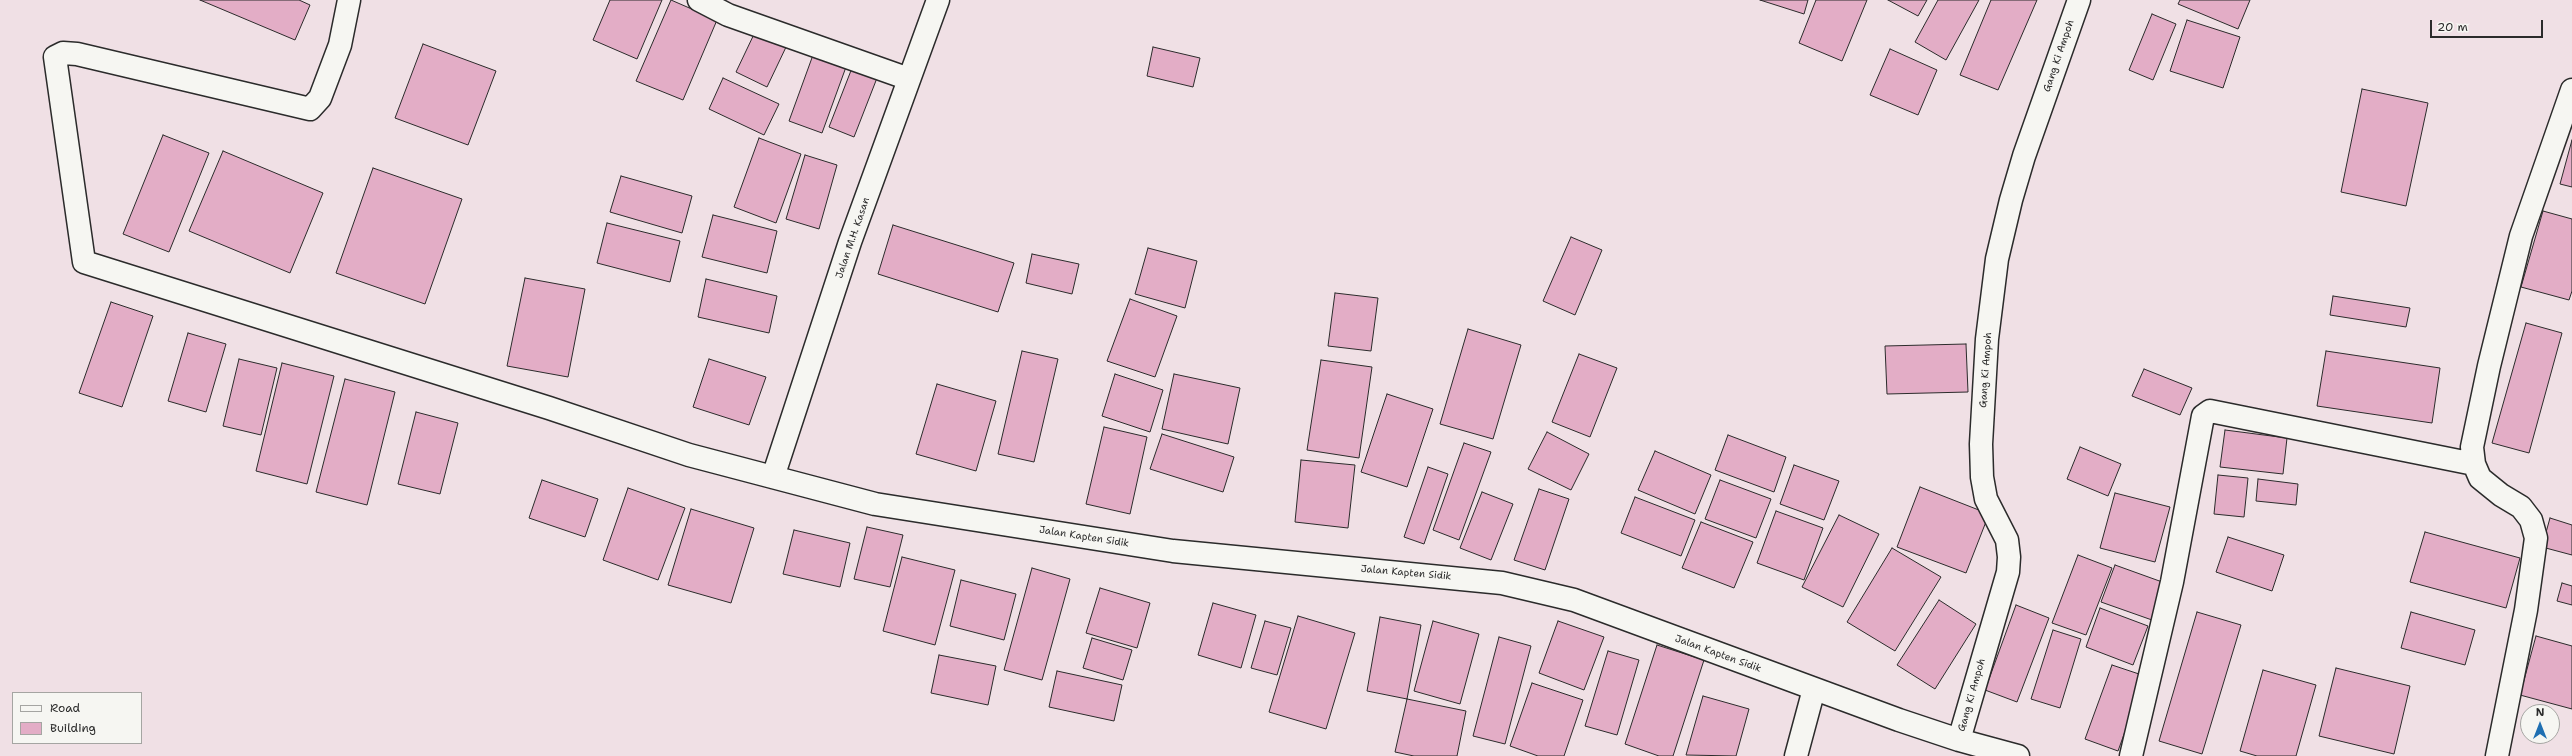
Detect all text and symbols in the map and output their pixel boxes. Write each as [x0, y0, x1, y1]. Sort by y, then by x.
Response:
scale bar [2432, 12, 2545, 38]
street label: Gang Ki Ampoh [2041, 18, 2077, 94]
text: 20 m [2437, 19, 2468, 35]
street label: Jalan M.H. Kasan [834, 196, 872, 280]
street label: Gang Ki Ampoh [1977, 332, 1995, 408]
street label: Jalan Kapten Sidik [1038, 524, 1130, 550]
street label: Jalan Kapten Sidik [1360, 563, 1452, 583]
street label: Jalan Kapten Sidik [1673, 633, 1763, 675]
street label: Gang Ki Ampoh [1956, 657, 1988, 733]
legend [12, 692, 142, 744]
text: Road [50, 700, 80, 716]
north arrow [2520, 704, 2560, 744]
text: N [2536, 705, 2544, 720]
text: Building [50, 720, 96, 736]

